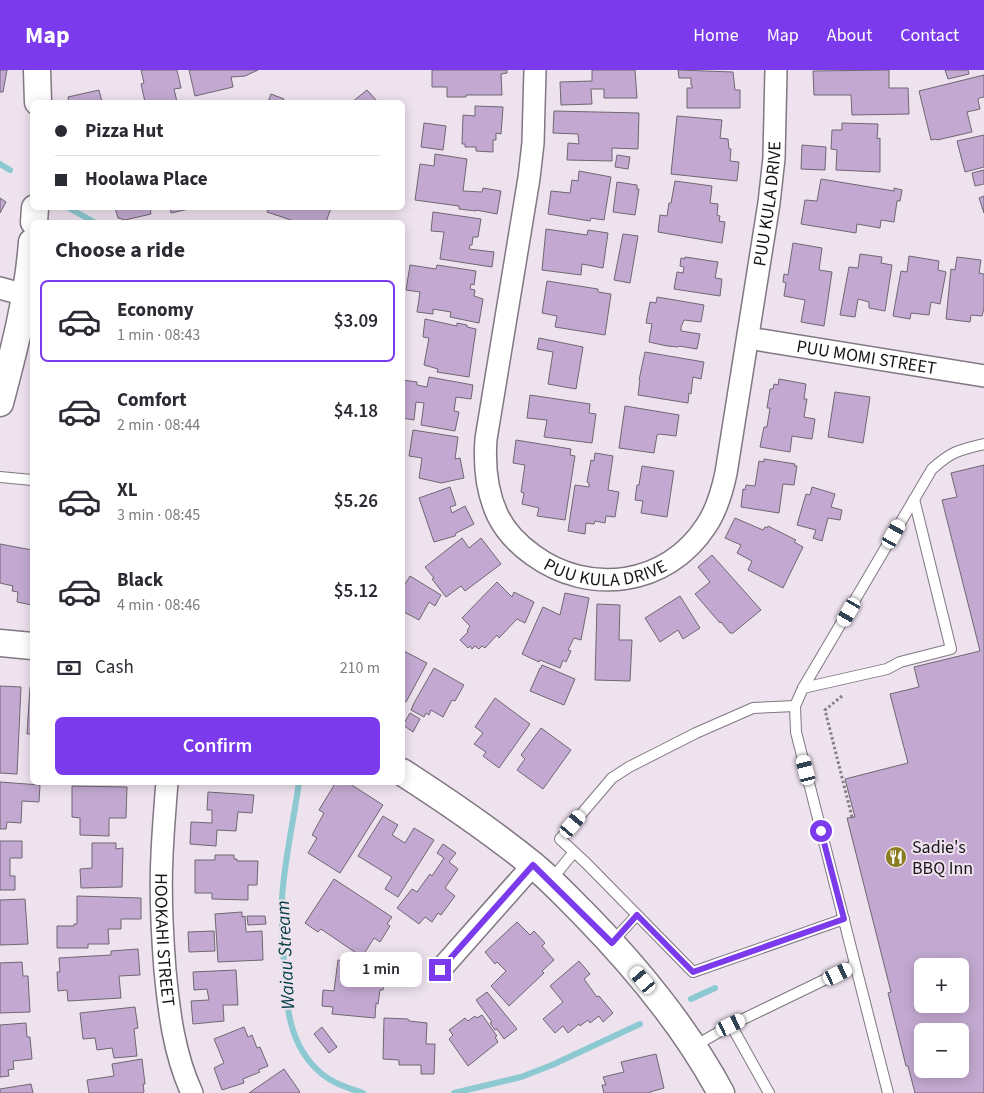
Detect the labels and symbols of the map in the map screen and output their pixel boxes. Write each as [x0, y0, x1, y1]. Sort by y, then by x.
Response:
street label: PUU KULA DRIVE [747, 141, 787, 268]
street label: PUU MOMI STREET [795, 333, 939, 381]
car [880, 517, 907, 551]
street label: PUU KULA DRIVE [542, 548, 668, 570]
text: PUU KULA DRIVE [539, 552, 671, 592]
car [835, 595, 862, 629]
car [795, 754, 816, 786]
car [557, 808, 588, 840]
route start [810, 820, 832, 842]
place label: Sadie's BBQ Inn [912, 835, 973, 881]
restaurant icon: Sadie's BBQ Inn [884, 845, 908, 869]
street label: HOOKAHI STREET [149, 873, 181, 1008]
water label: Waiau Stream [270, 900, 302, 1010]
callout: 1 min [340, 952, 422, 988]
route end [429, 959, 451, 981]
car [821, 961, 854, 987]
car [627, 964, 658, 996]
car [714, 1012, 747, 1038]

